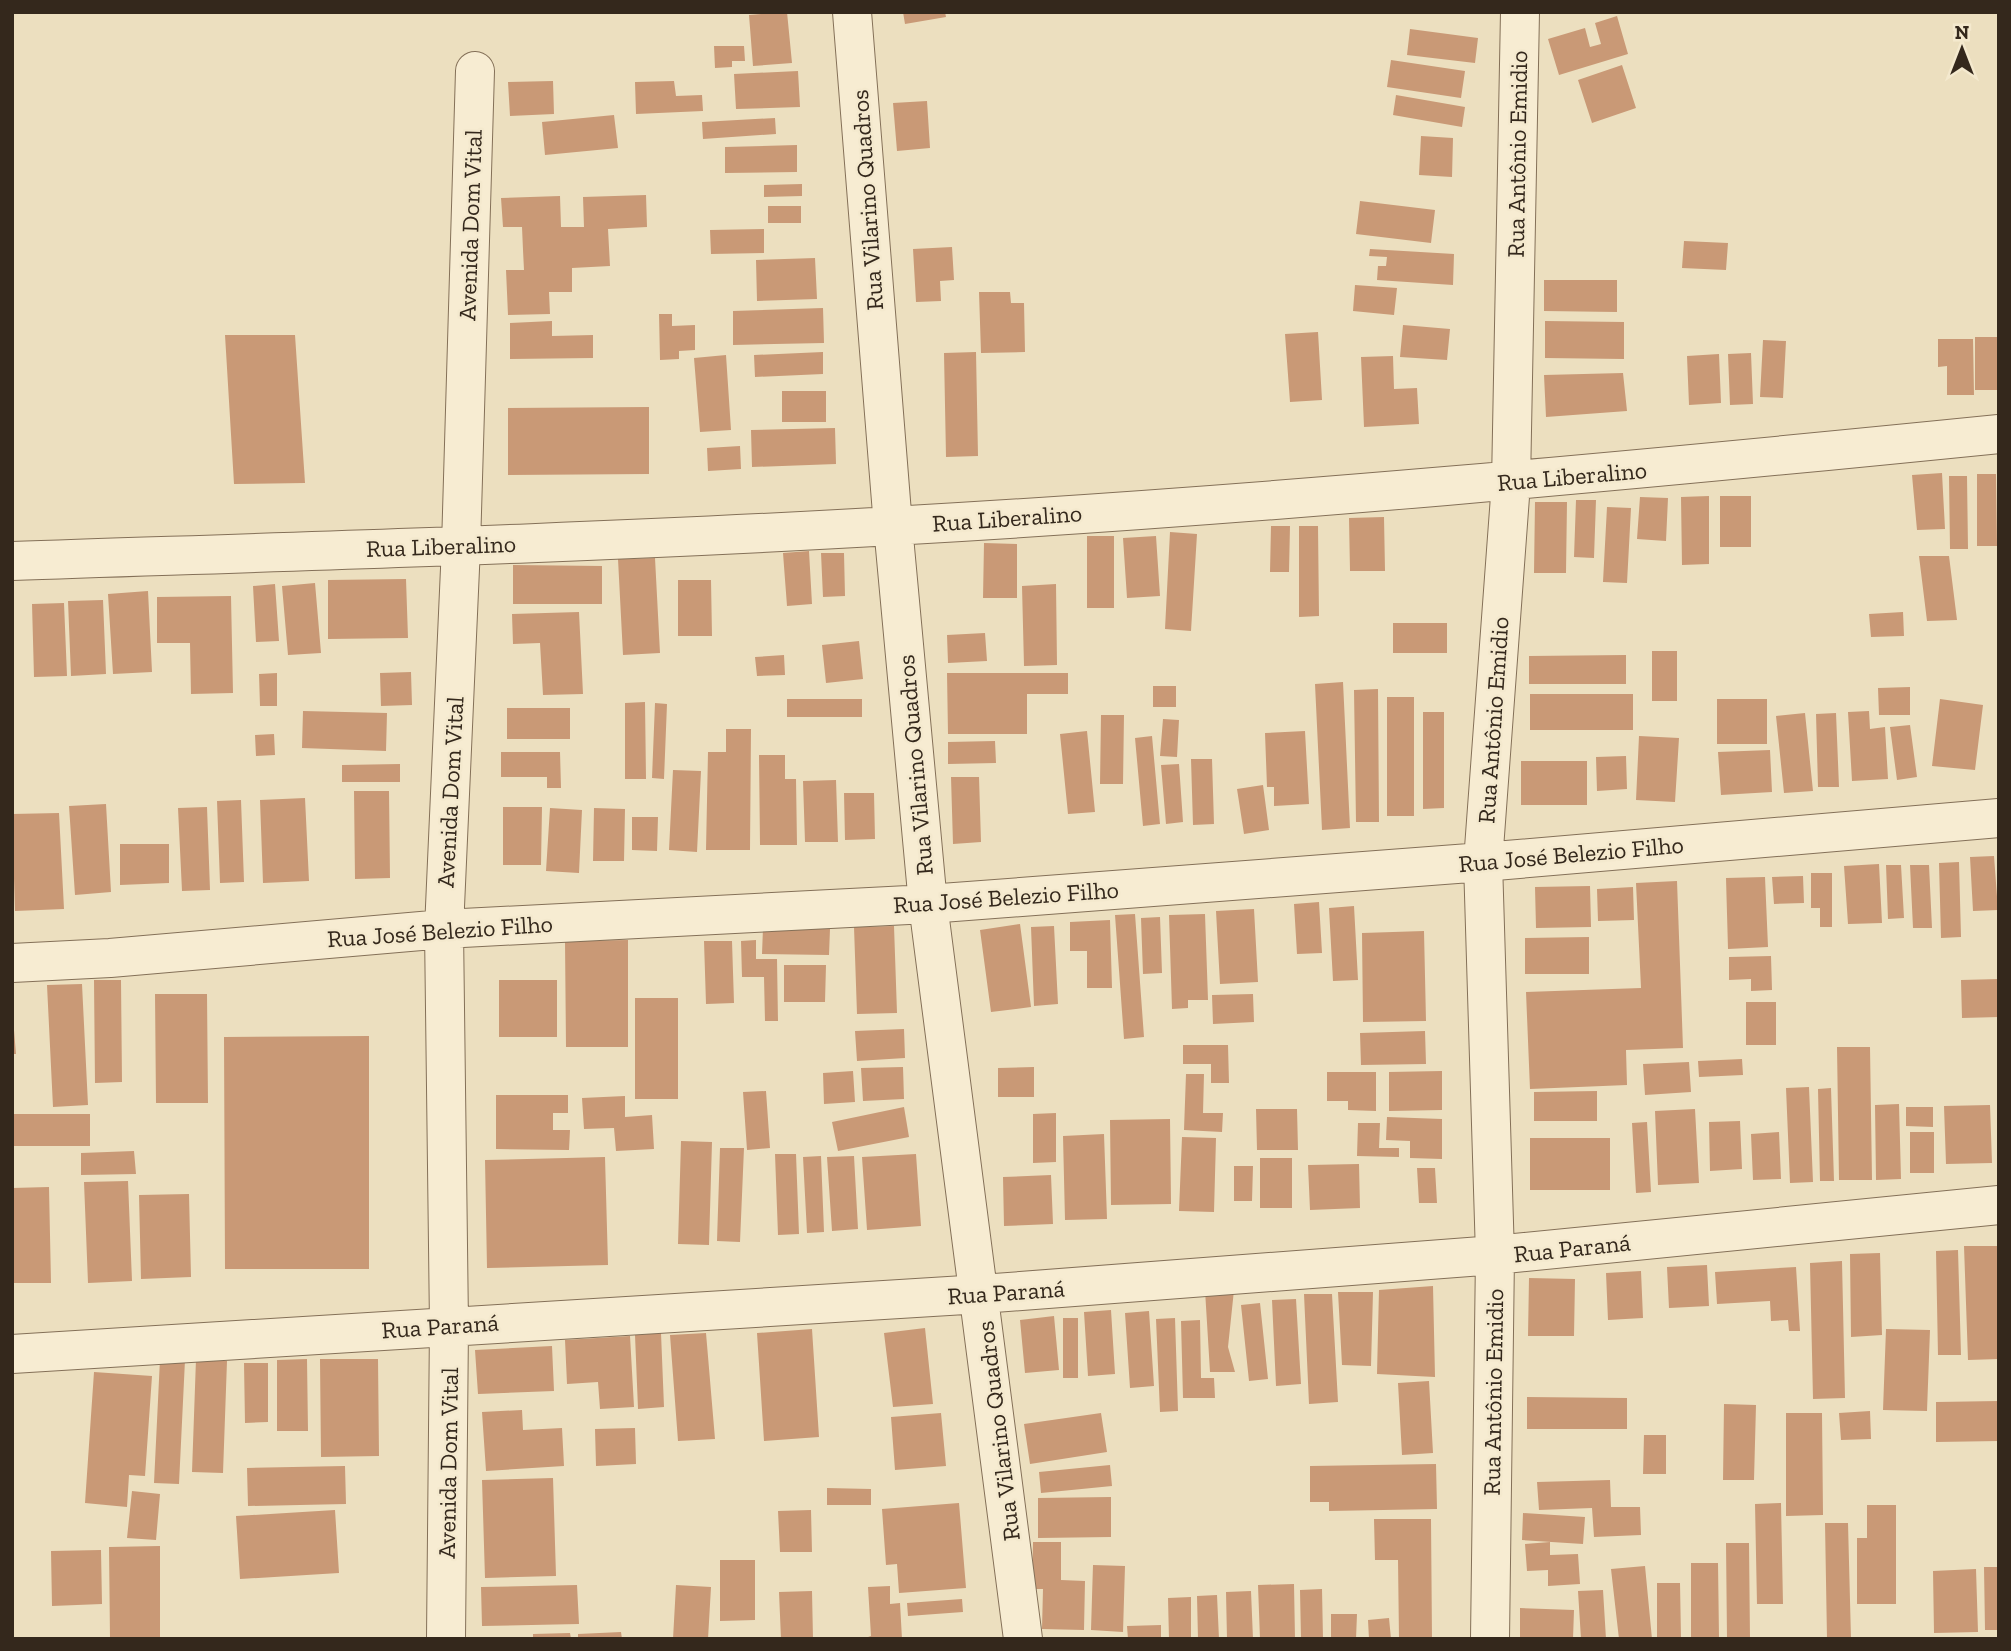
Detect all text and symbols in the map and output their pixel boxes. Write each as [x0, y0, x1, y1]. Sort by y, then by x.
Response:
north arrow [1927, 14, 1997, 84]
text: N [1955, 21, 1969, 44]
street label: Rua Antônio Emidio [1501, 50, 1533, 258]
street label: Rua Vilarino Quadros [845, 89, 889, 311]
street label: Avenida Dom Vital [452, 129, 488, 321]
street label: Rua Liberalino [1496, 455, 1648, 497]
street label: Rua Liberalino [931, 498, 1083, 538]
street label: Rua Liberalino [366, 529, 516, 563]
street label: Rua Antônio Emidio [1471, 616, 1515, 824]
street label: Rua Vilarino Quadros [891, 653, 939, 877]
street label: Avenida Dom Vital [431, 696, 469, 888]
street label: Rua José Belezio Filho [1457, 830, 1685, 878]
street label: Rua José Belezio Filho [892, 875, 1120, 919]
street label: Rua José Belezio Filho [326, 909, 554, 953]
street label: Rua Paraná [1512, 1227, 1632, 1269]
street label: Rua Paraná [946, 1273, 1066, 1311]
street label: Rua Antônio Emidio [1477, 1288, 1509, 1496]
street label: Rua Paraná [380, 1307, 500, 1345]
street label: Rua Vilarino Quadros [970, 1319, 1026, 1543]
street label: Avenida Dom Vital [432, 1367, 464, 1559]

